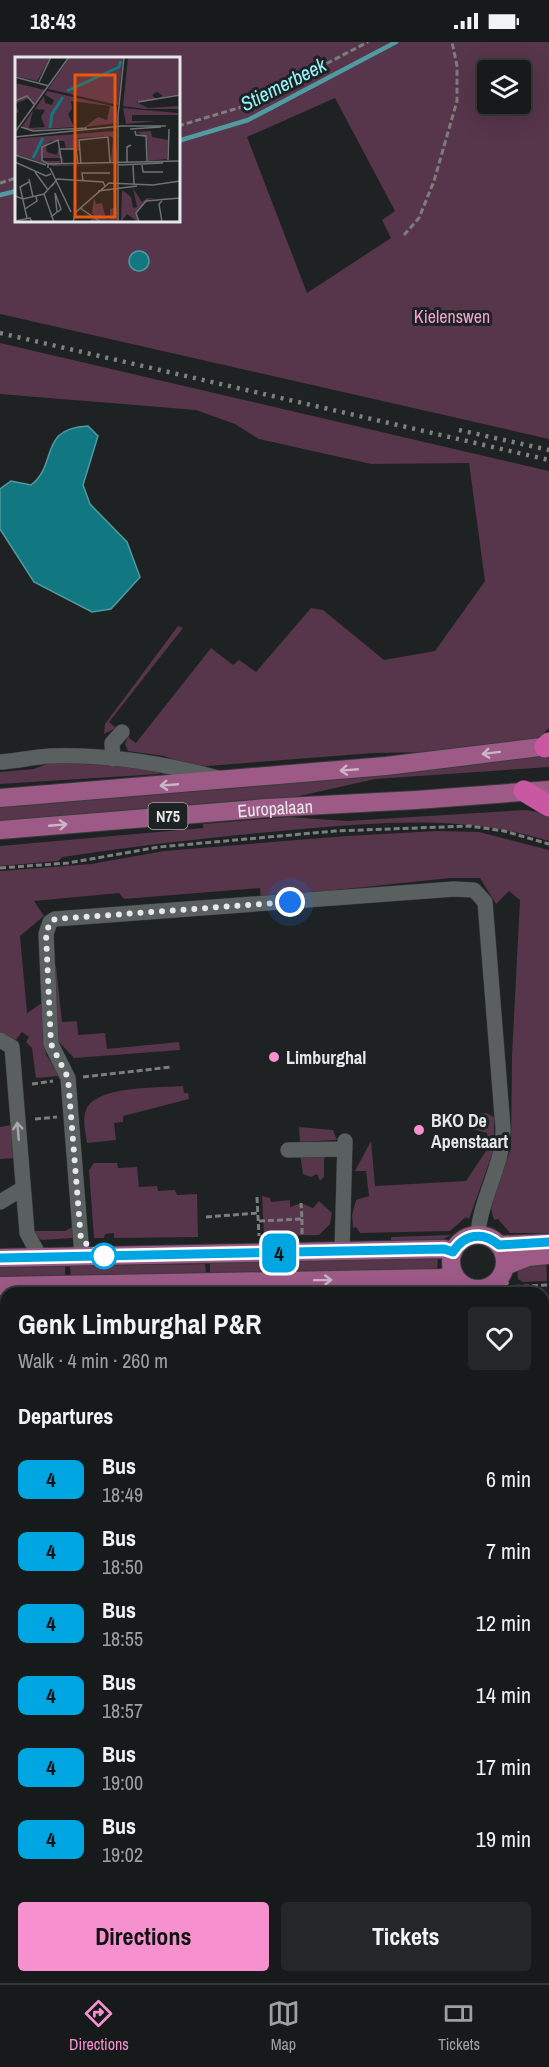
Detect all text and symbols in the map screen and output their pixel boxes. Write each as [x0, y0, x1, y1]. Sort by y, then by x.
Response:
text: 18:43 [30, 6, 76, 36]
water label: Stiemerbeek [235, 51, 331, 117]
inset map [15, 57, 180, 222]
map controls [477, 60, 531, 114]
button: layers [477, 60, 531, 114]
park label: Kielenswen [414, 304, 490, 329]
one-way arrow [482, 748, 501, 759]
one-way arrow [339, 764, 359, 775]
one-way arrow [159, 780, 179, 791]
street label: Europalaan [236, 793, 313, 823]
road number: N75 [148, 803, 188, 829]
one-way arrow [48, 819, 68, 830]
your location [275, 887, 305, 917]
place label: Limburghal [286, 1045, 366, 1070]
marker: Limburghal [267, 1050, 281, 1064]
place label: BKO De Apenstaart [431, 1108, 508, 1154]
one-way arrow [12, 1121, 23, 1141]
marker: BKO De Apenstaart [412, 1123, 426, 1137]
line badge: 4 [260, 1234, 298, 1272]
text: 4 [274, 1239, 284, 1268]
unlabelled marker [91, 1243, 117, 1269]
one-way arrow [313, 1274, 333, 1286]
text: Genk Limburghal P&R [18, 1305, 262, 1343]
button: heart [468, 1307, 531, 1370]
text: Walk · 4 min · 260 m [18, 1347, 168, 1374]
text: Departures [18, 1401, 113, 1431]
text: Bus [102, 1451, 136, 1481]
text: 6 min [486, 1464, 531, 1494]
text: 4 [46, 1465, 56, 1494]
text: 18:49 [102, 1481, 143, 1508]
text: Bus [102, 1523, 136, 1553]
text: 7 min [486, 1536, 531, 1566]
text: 4 [46, 1537, 56, 1566]
text: 18:50 [102, 1553, 143, 1580]
text: Bus [102, 1595, 136, 1625]
text: 12 min [476, 1608, 531, 1638]
text: 4 [46, 1609, 56, 1638]
text: 18:55 [102, 1625, 143, 1652]
text: Bus [102, 1667, 136, 1697]
text: 14 min [476, 1680, 531, 1710]
text: 4 [46, 1681, 56, 1710]
text: 18:57 [102, 1697, 143, 1724]
text: Bus [102, 1739, 136, 1769]
text: 17 min [476, 1752, 531, 1782]
text: 4 [46, 1753, 56, 1782]
text: 19:00 [102, 1769, 143, 1796]
text: Bus [102, 1811, 136, 1841]
text: 19 min [476, 1824, 531, 1854]
text: 4 [46, 1825, 56, 1854]
text: 19:02 [102, 1841, 143, 1868]
button: Directions [18, 1902, 269, 1971]
button: Tickets [281, 1902, 531, 1971]
tab: Directions [69, 1997, 129, 2055]
tab: Map [267, 1997, 300, 2055]
tab: Tickets [438, 1997, 480, 2055]

